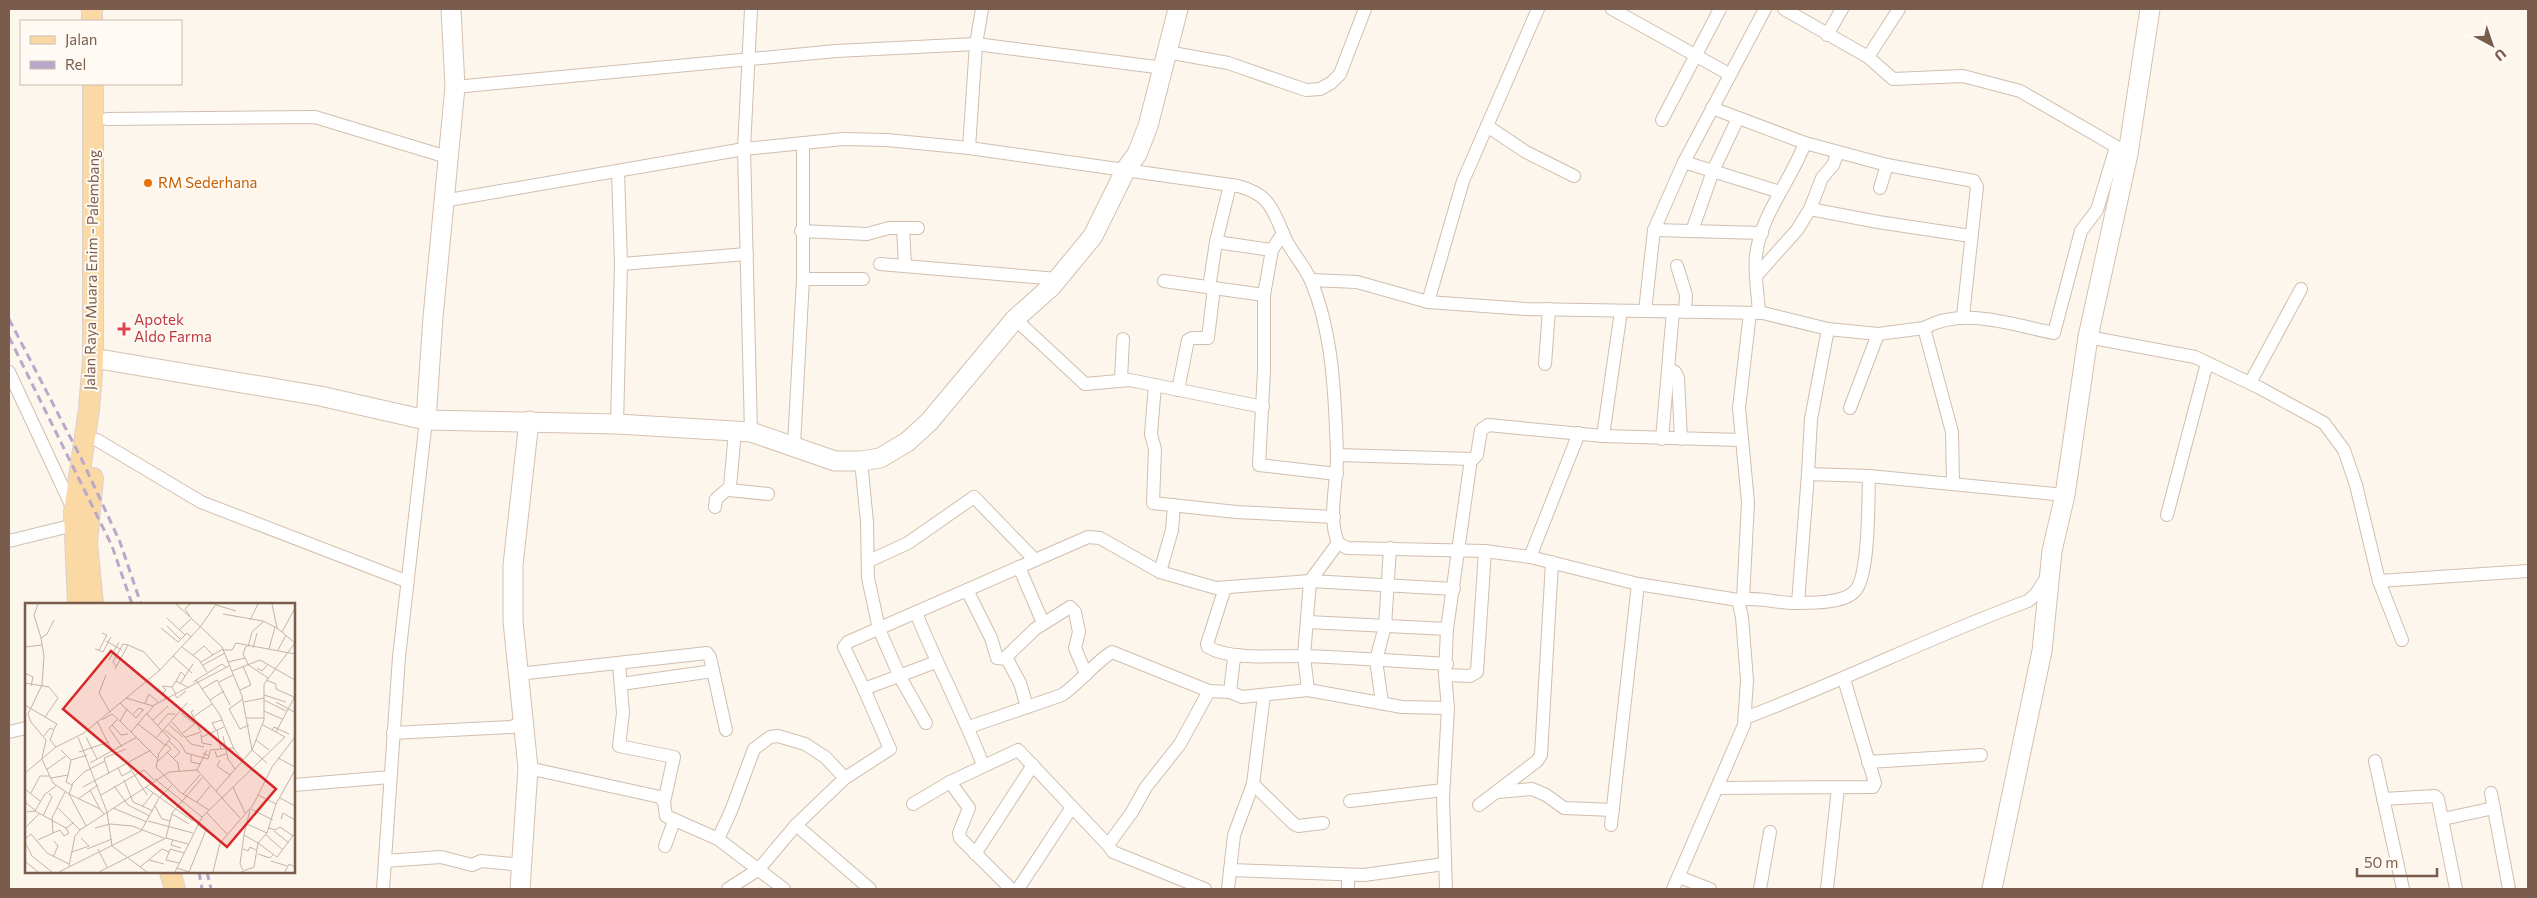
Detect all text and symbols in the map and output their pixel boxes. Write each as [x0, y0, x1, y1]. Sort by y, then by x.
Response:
legend [20, 20, 182, 85]
north arrow [2467, 20, 2517, 70]
text: Jalan [65, 30, 97, 48]
text: U [2491, 46, 2510, 65]
text: Rel [65, 55, 86, 73]
street label: Jalan Raya Muara Enim - Palembang [80, 150, 102, 390]
place label: RM Sederhana [158, 173, 257, 191]
marker: RM Sederhana [142, 177, 154, 189]
place label: Apotek Aldo Farma [134, 310, 212, 345]
marker: Apotek Aldo Farma [118, 323, 130, 335]
inset map [25, 603, 295, 873]
scale bar [2357, 846, 2437, 878]
text: 50 m [2364, 853, 2398, 871]

